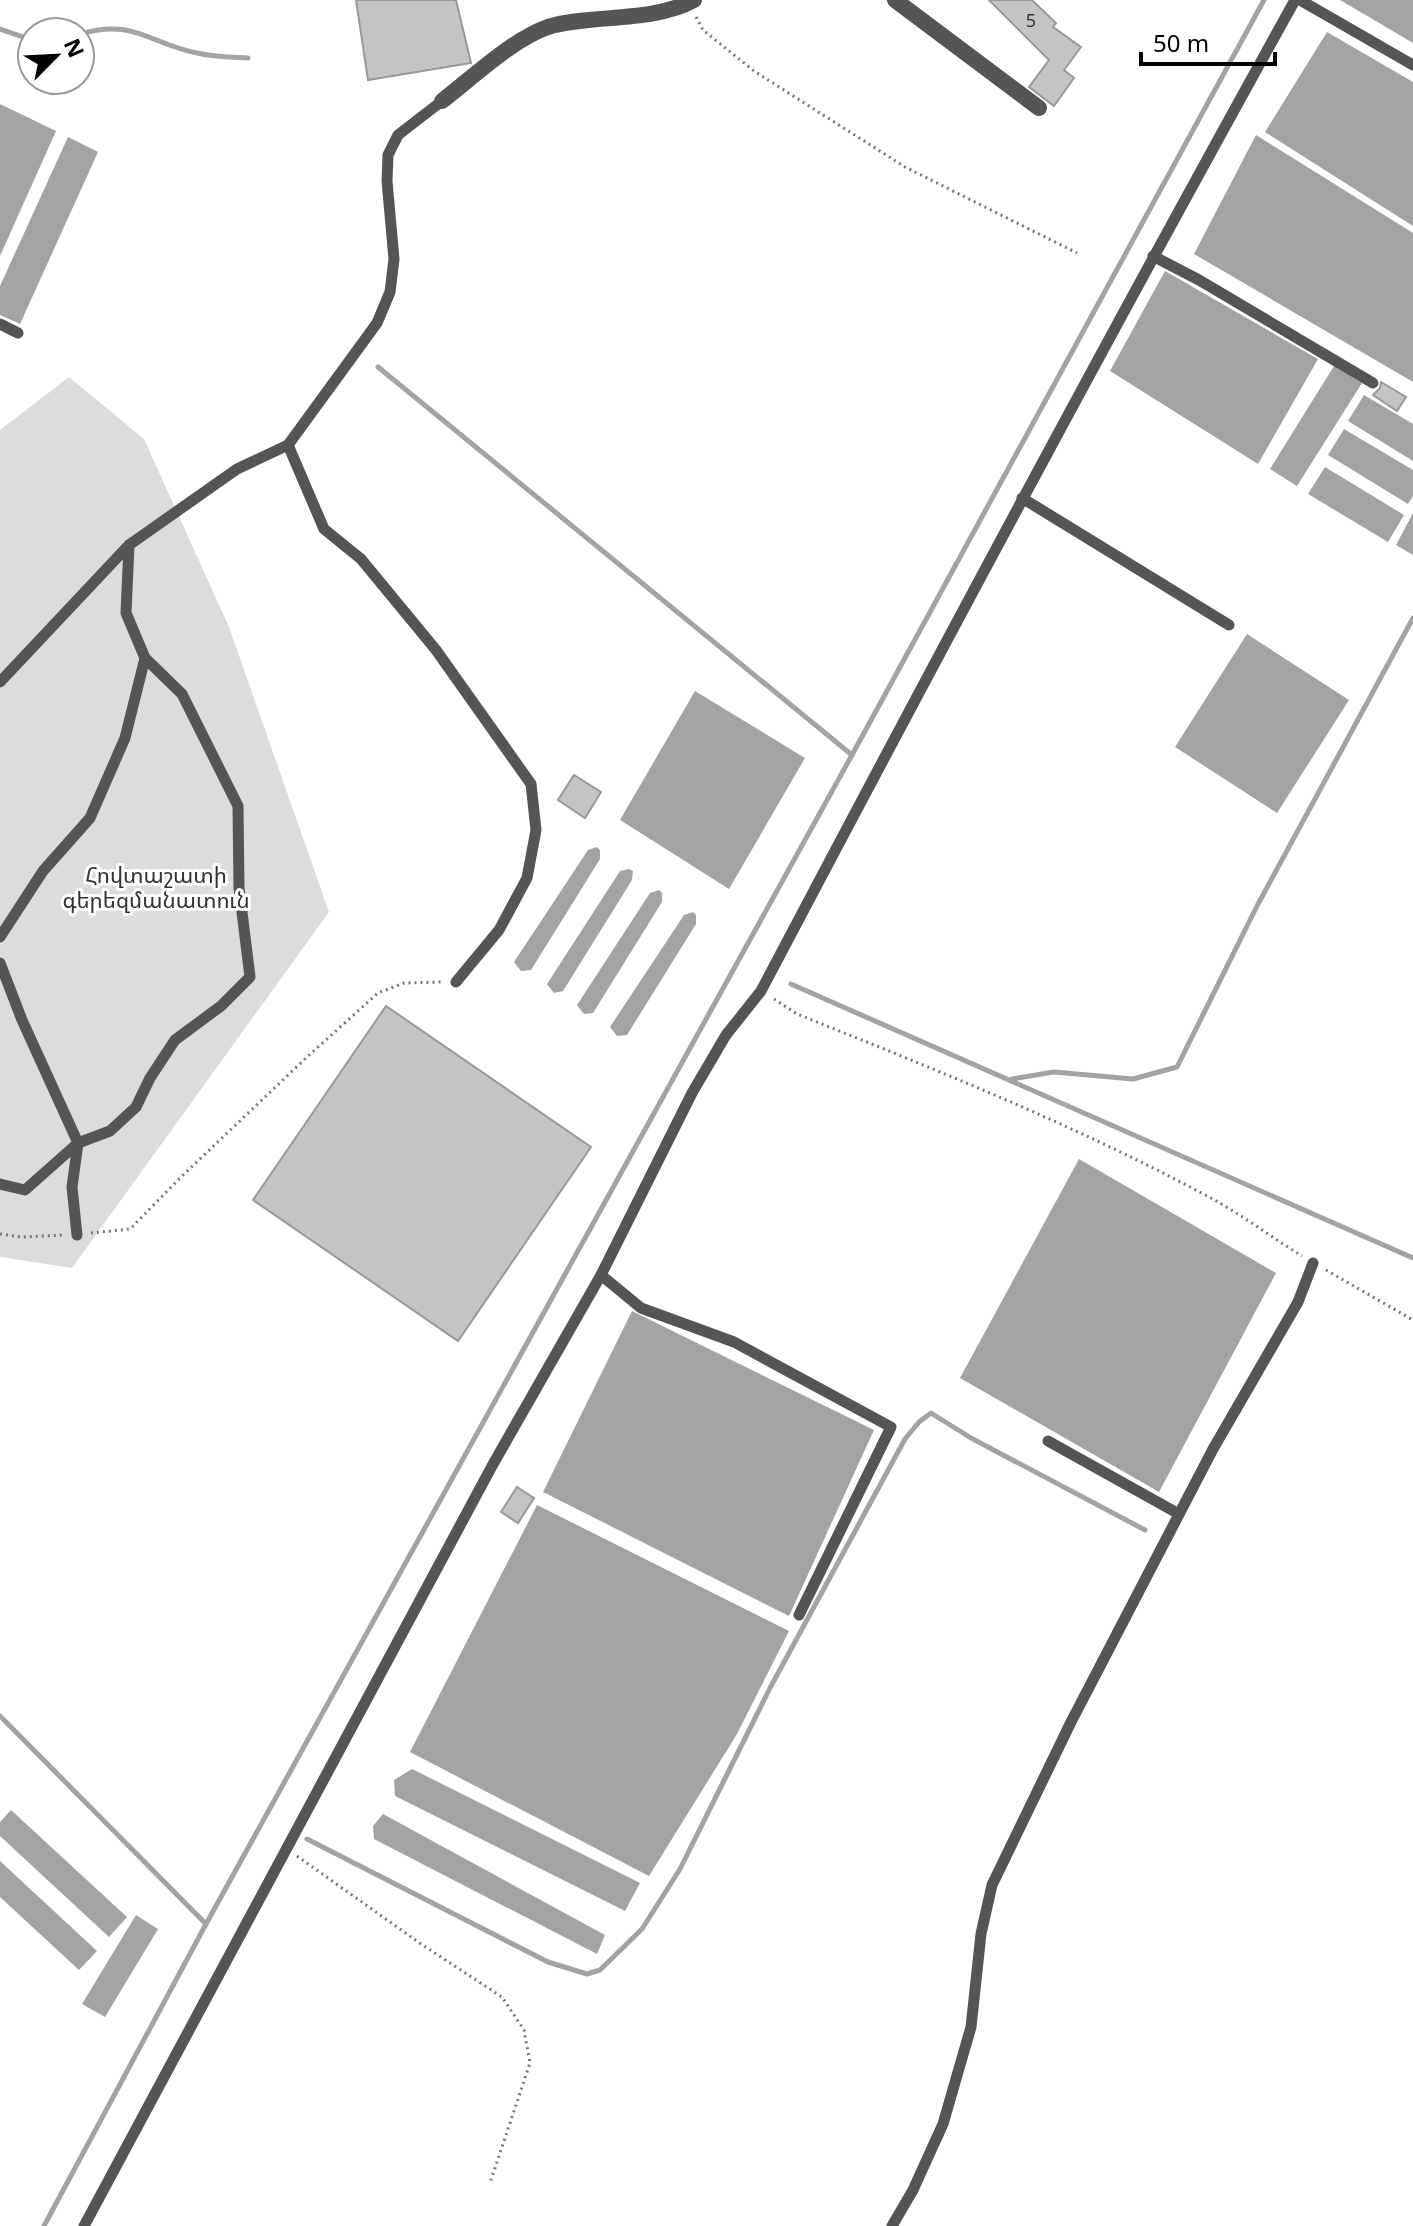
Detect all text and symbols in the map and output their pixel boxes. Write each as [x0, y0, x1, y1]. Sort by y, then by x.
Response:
house number: 5 [1026, 8, 1036, 32]
north arrow [16, 16, 96, 96]
scale bar [1141, 16, 1275, 66]
text: 50 m [1153, 26, 1209, 59]
text: N [58, 33, 93, 62]
park label: Հովտաշատի գերեզմանատուն [62, 859, 250, 914]

